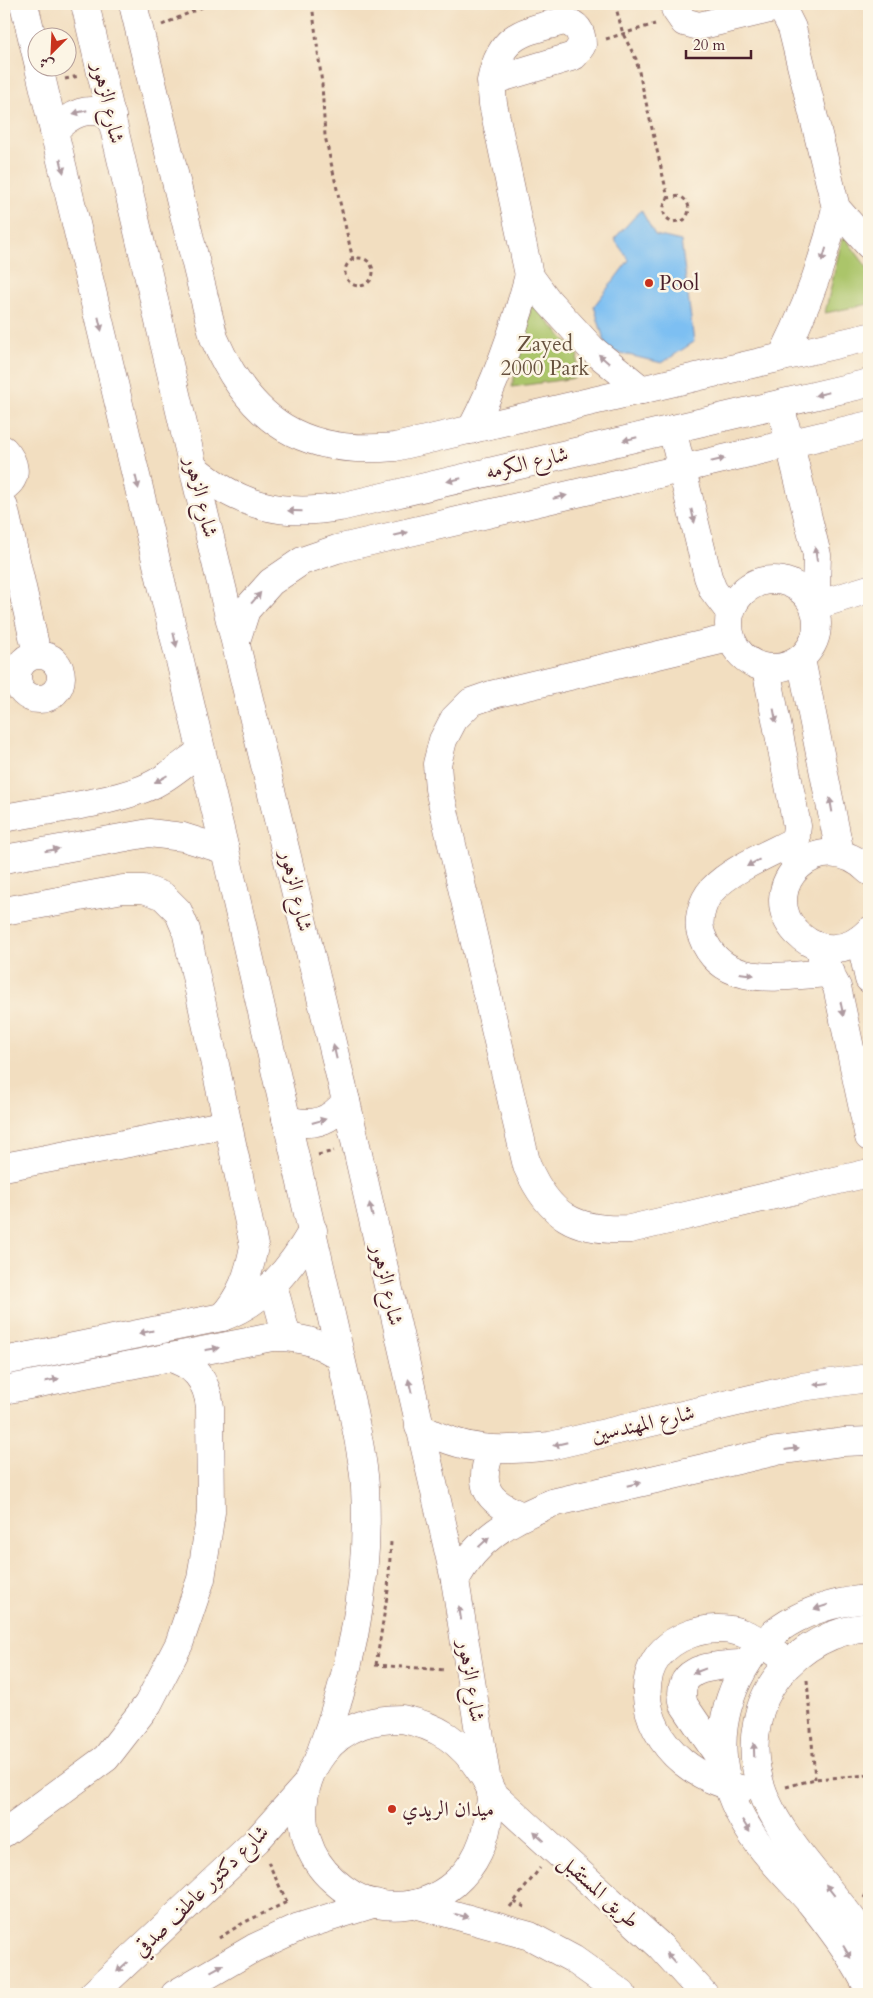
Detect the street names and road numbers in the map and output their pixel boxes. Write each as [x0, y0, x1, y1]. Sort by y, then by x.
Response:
street label: شارع الزهور [81, 58, 131, 147]
street label: شارع الكرمه [483, 439, 572, 490]
street label: شارع الزهور [174, 452, 225, 541]
street label: شارع الزهور [269, 846, 319, 935]
street label: شارع الزهور [360, 1240, 410, 1329]
street label: شارع المهندسين [588, 1398, 698, 1453]
street label: شارع الزهور [447, 1636, 492, 1724]
street label: شارع دكتور عاطف صدقي [127, 1818, 277, 1966]
street label: طريق المستقبل [552, 1847, 646, 1935]

